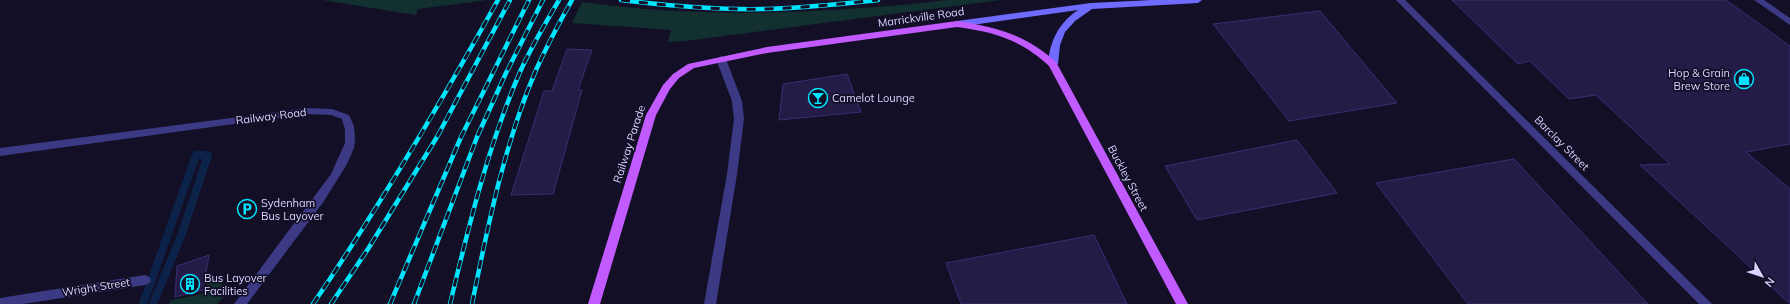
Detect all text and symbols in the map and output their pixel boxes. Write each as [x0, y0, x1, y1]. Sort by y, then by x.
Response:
street label: Marrickville Road [877, 4, 965, 30]
place label: Hop & Grain Brew Store [1668, 66, 1730, 93]
shop icon: Hop & Grain Brew Store [1733, 68, 1755, 90]
bar icon: Camelot Lounge [807, 87, 829, 109]
place label: Camelot Lounge [832, 91, 915, 105]
street label: Railway Parade [610, 103, 648, 185]
street label: Railway Road [235, 105, 307, 127]
street label: Barclay Street [1532, 113, 1592, 173]
street label: Buckley Street [1105, 143, 1151, 213]
place label: Sydenham Bus Layover [261, 196, 323, 223]
parking icon: Sydenham Bus Layover [236, 198, 258, 220]
north arrow [1742, 256, 1782, 296]
place label: Bus Layover Facilities [204, 271, 266, 298]
building icon: Bus Layover Facilities [179, 273, 201, 295]
street label: Wright Street [61, 275, 131, 299]
text: N [1762, 275, 1778, 290]

